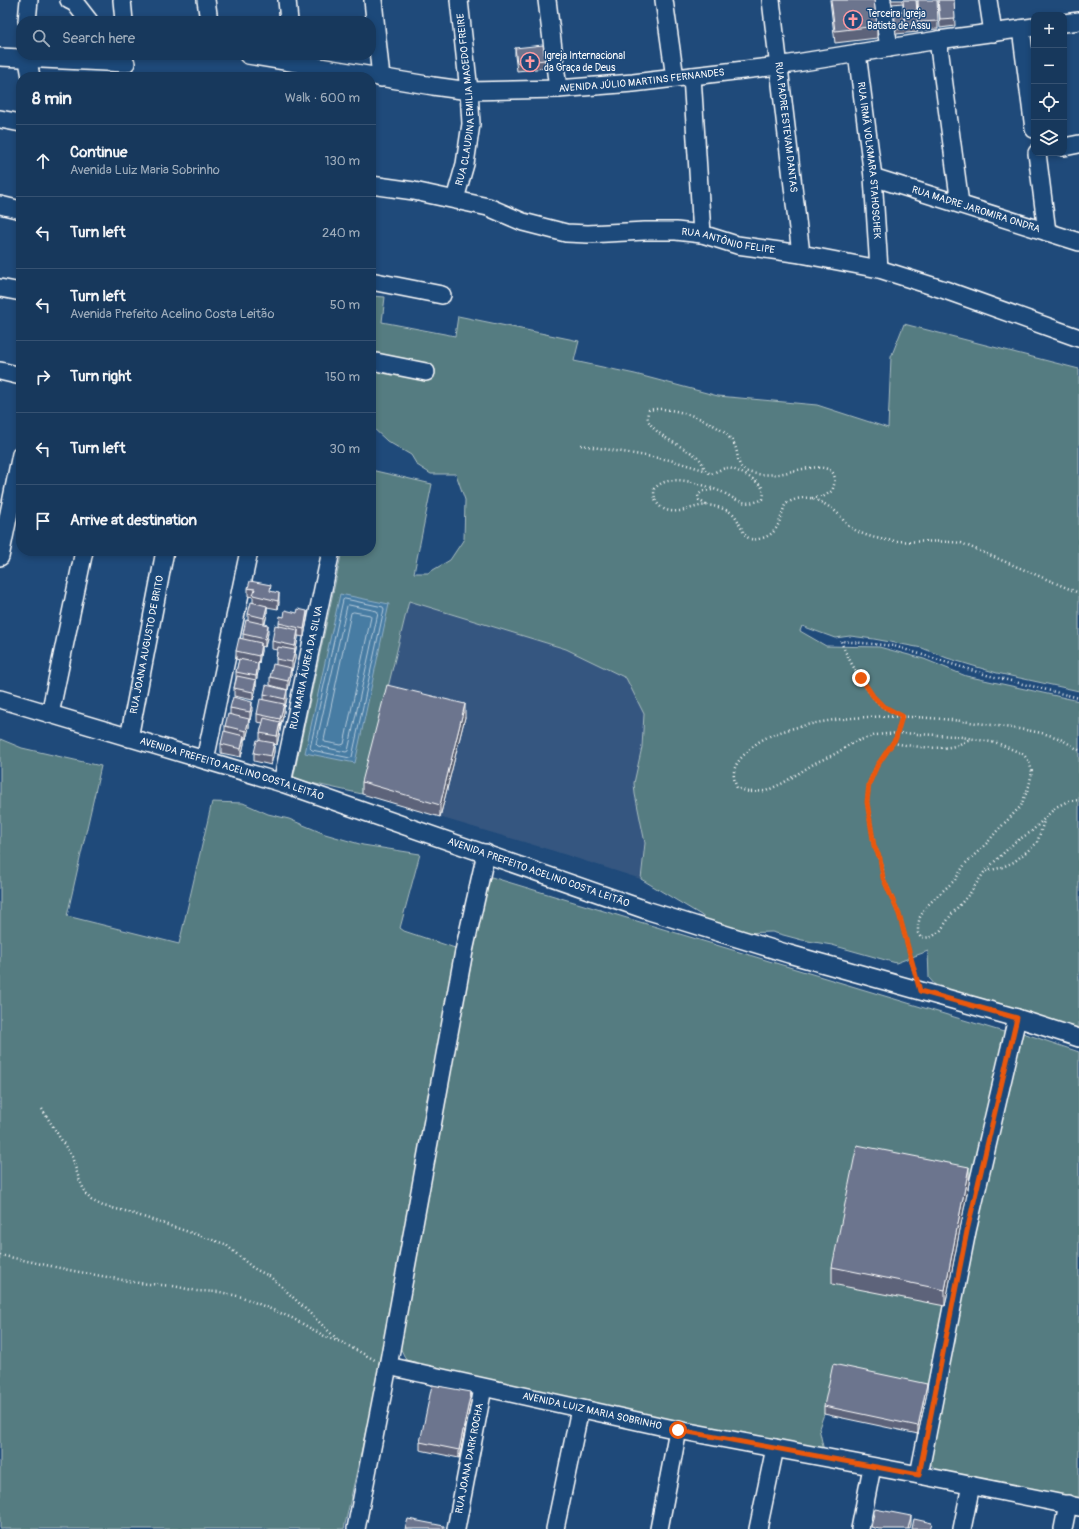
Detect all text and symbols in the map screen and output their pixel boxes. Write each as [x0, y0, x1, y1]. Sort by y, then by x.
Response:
place label: Terceira Igreja Batista de Assu [867, 8, 931, 32]
church icon: Terceira Igreja Batista de Assu [842, 9, 864, 31]
map controls [1031, 12, 1067, 156]
button: + [1031, 12, 1067, 48]
street label: RUA CLAUDINA EMILIA MACEDO FREIRE [453, 13, 477, 187]
search box [16, 16, 376, 60]
icon: search [30, 27, 52, 49]
text: Search here [62, 29, 135, 48]
button: − [1031, 48, 1067, 84]
place label: Igreja Internacional da Graça de Deus [544, 50, 625, 74]
church icon: Igreja Internacional da Graça de Deus [519, 51, 541, 73]
street label: RUA PADRE ESTEVAM DANTAS [772, 61, 800, 193]
street label: AVENIDA JÚLIO MARTINS FERNANDES [558, 66, 725, 95]
street label: RUA IRMÃ VOLKMARA STAHOSCHEK [855, 81, 883, 239]
button: locate [1031, 84, 1067, 120]
text: 8 min [32, 88, 72, 109]
text: Walk · 600 m [285, 90, 360, 106]
button: layers [1031, 120, 1067, 156]
text: Continue [70, 143, 128, 162]
icon: ahead [32, 150, 54, 172]
text: 130 m [324, 153, 360, 169]
text: Avenida Luiz Maria Sobrinho [70, 162, 220, 178]
street label: RUA MADRE JAROMIRA ONDRA [910, 184, 1042, 236]
icon: left [32, 222, 54, 244]
text: Turn left [70, 223, 126, 242]
text: 240 m [322, 225, 360, 241]
street label: RUA ANTÔNIO FELIPE [681, 226, 776, 256]
text: Turn left [70, 287, 126, 306]
icon: left [32, 294, 54, 316]
text: 50 m [330, 297, 360, 313]
text: Avenida Prefeito Acelino Costa Leitão [70, 306, 275, 322]
icon: right [32, 366, 54, 388]
text: Turn right [70, 367, 131, 386]
text: 150 m [325, 369, 360, 385]
icon: left [32, 438, 54, 460]
text: Turn left [70, 439, 126, 458]
text: 30 m [330, 441, 360, 457]
icon: arrive [32, 510, 54, 532]
text: Arrive at destination [70, 511, 197, 530]
street label: RUA JOANA AUGUSTO DE BRITO [128, 575, 166, 715]
street label: RUA MARIA ÁUREA DA SILVA [287, 604, 325, 730]
route end [852, 669, 870, 687]
street label: AVENIDA PREFEITO ACELINO COSTA LEITÃO [138, 735, 325, 803]
street label: AVENIDA PREFEITO ACELINO COSTA LEITÃO [446, 835, 631, 910]
street label: AVENIDA LUIZ MARIA SOBRINHO [521, 1390, 663, 1432]
street label: RUA JOANA DARK ROCHA [453, 1402, 486, 1514]
route start [669, 1421, 687, 1439]

